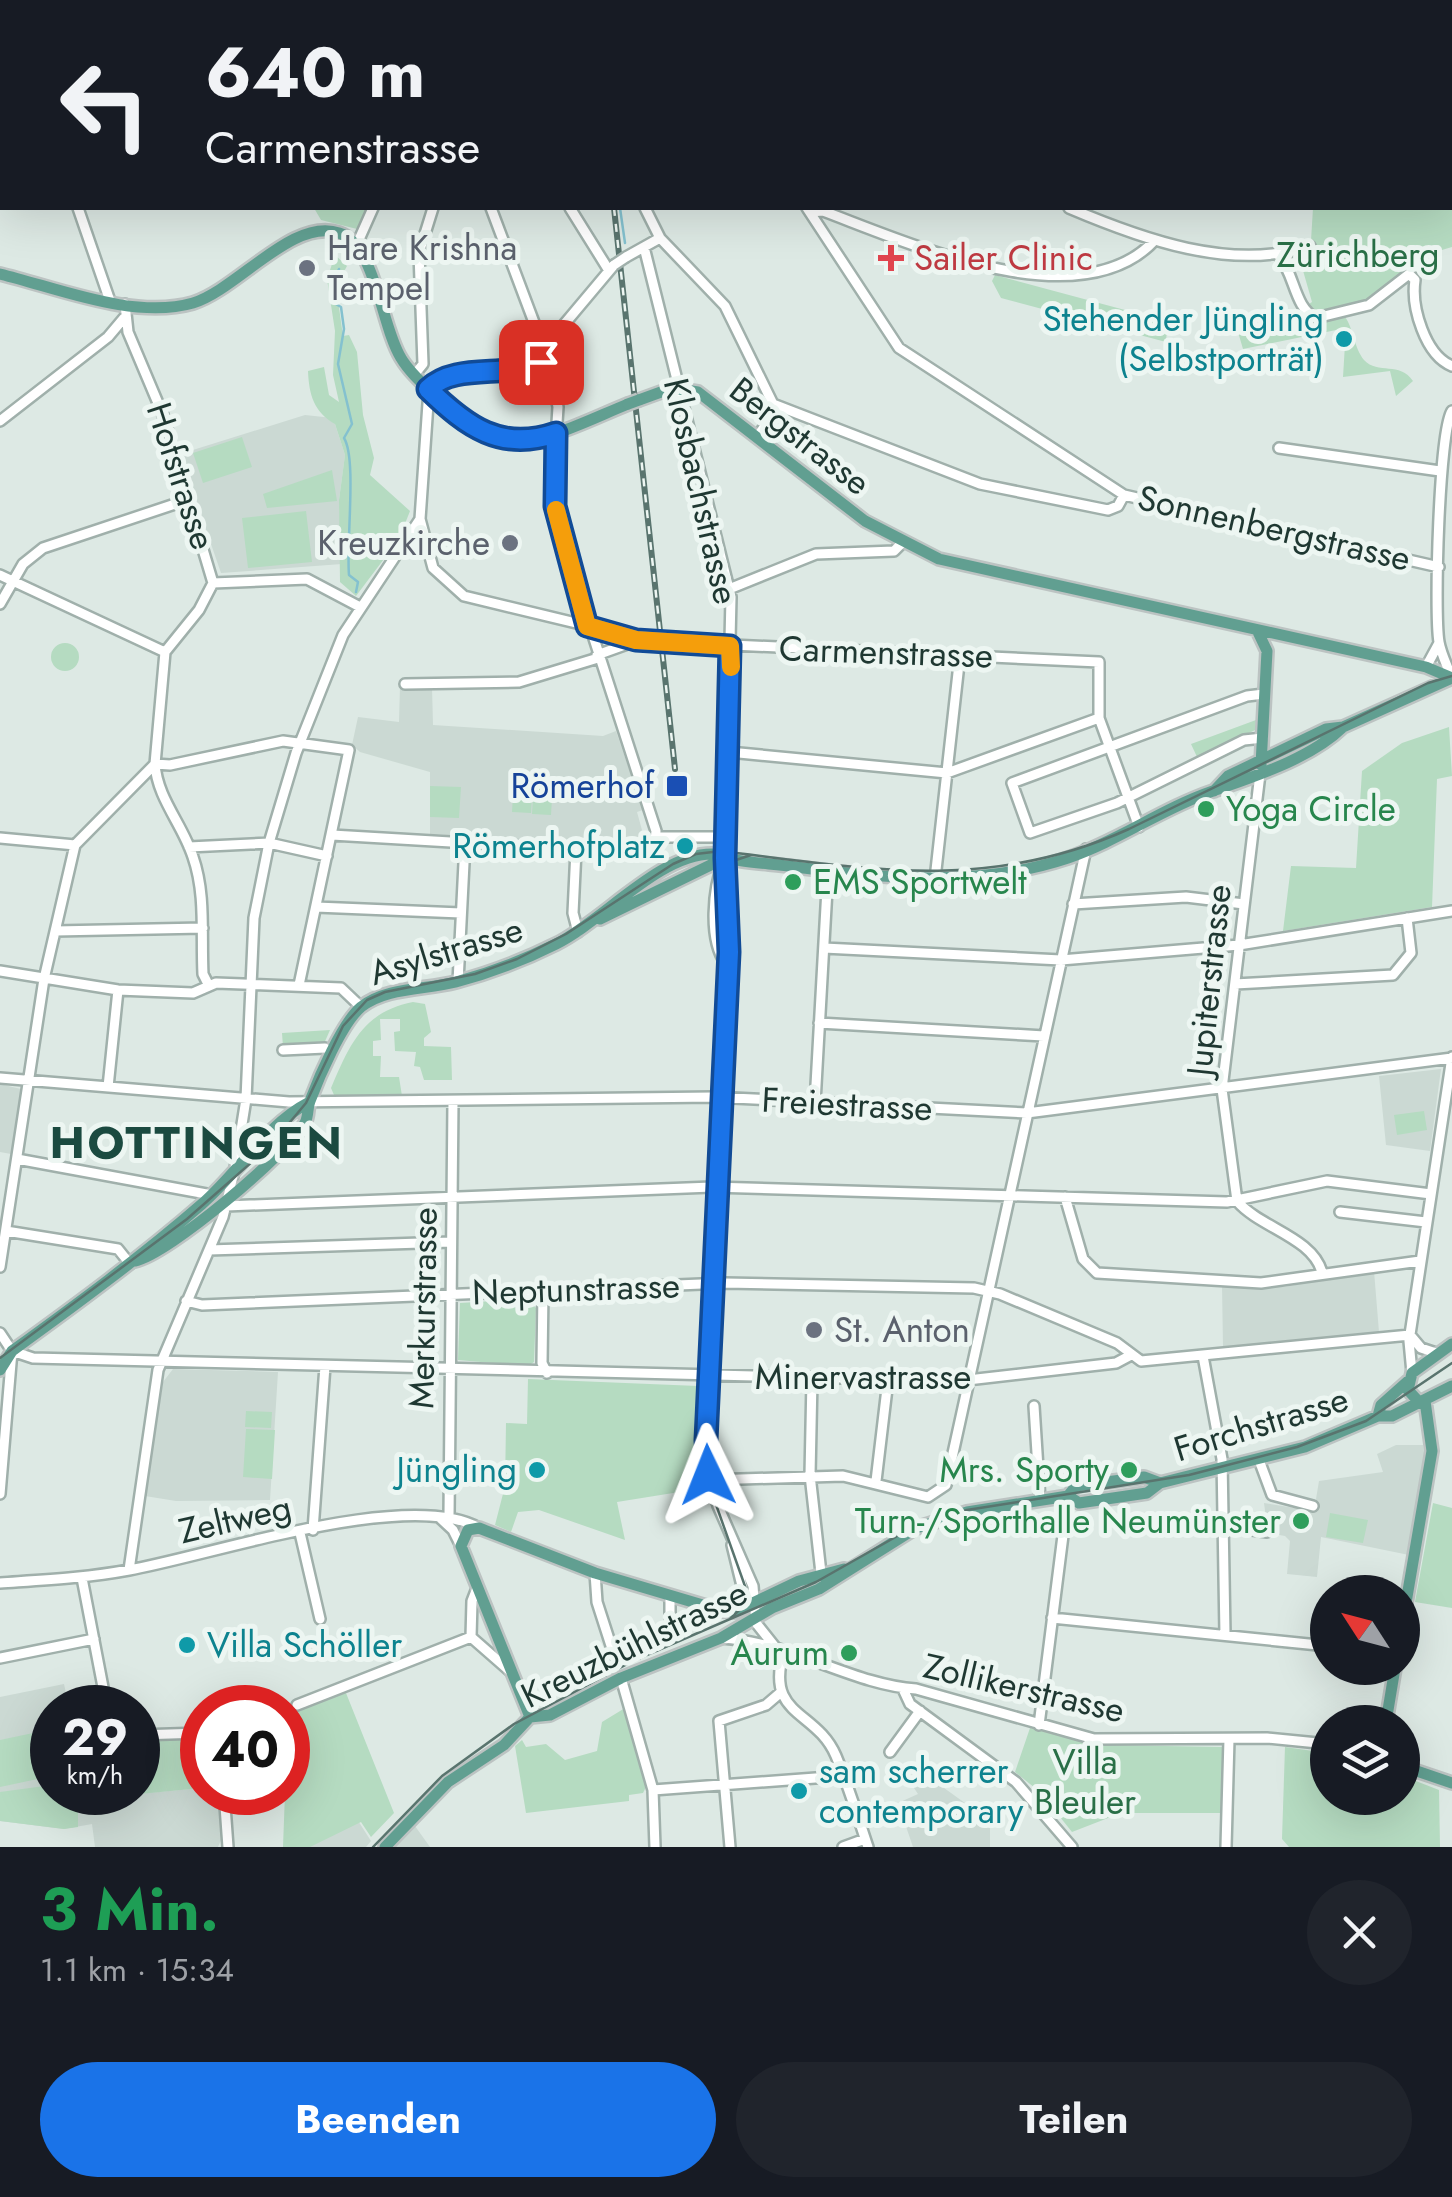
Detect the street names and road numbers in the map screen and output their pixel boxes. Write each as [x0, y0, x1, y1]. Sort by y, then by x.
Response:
street label: Bergstrasse [719, 365, 881, 507]
street label: Klosbachstrasse [651, 373, 751, 609]
street label: Hofstrasse [134, 396, 228, 556]
street label: Sonnenbergstrasse [1133, 472, 1415, 584]
street label: Carmenstrasse [778, 623, 994, 681]
street label: Jupiterstrasse [1174, 882, 1244, 1082]
street label: Asylstrasse [363, 904, 529, 998]
street label: Freiestrasse [760, 1075, 934, 1133]
street label: Merkurstrasse [396, 1207, 450, 1409]
street label: Neptunstrasse [471, 1260, 681, 1318]
street label: Minervastrasse [755, 1352, 971, 1402]
street label: Forchstrasse [1168, 1374, 1354, 1474]
street label: Zeltweg [174, 1482, 296, 1556]
street label: Kreuzbühlstrasse [512, 1568, 756, 1720]
street label: Zollikerstrasse [919, 1641, 1129, 1735]

